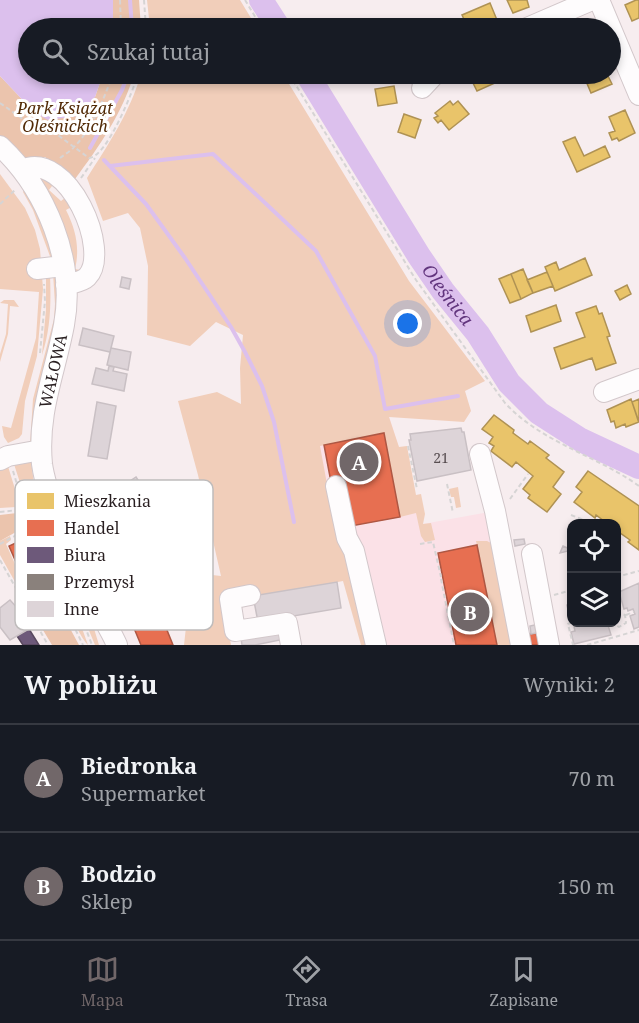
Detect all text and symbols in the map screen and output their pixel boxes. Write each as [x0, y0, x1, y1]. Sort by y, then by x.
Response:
search box [18, 18, 621, 84]
icon: search [39, 35, 72, 68]
text: Szukaj tutaj [87, 36, 210, 66]
park label: Park Książąt Oleśnickich [16, 97, 113, 137]
water label: Oleśnica [417, 259, 480, 331]
your location [393, 309, 422, 338]
street label: WAŁOWA [34, 331, 72, 410]
pin: A [340, 440, 378, 484]
house number: 21 [433, 448, 449, 467]
legend [15, 480, 213, 630]
text: Mieszkania [64, 490, 151, 512]
text: Handel [64, 517, 119, 539]
map controls [567, 519, 621, 627]
button: locate [567, 519, 621, 573]
text: Biura [64, 544, 106, 566]
text: Przemysł [64, 571, 134, 593]
button: layers [567, 573, 621, 627]
pin: B [450, 590, 490, 634]
text: Inne [64, 598, 99, 620]
text: W pobliżu [24, 666, 158, 702]
text: Wyniki: 2 [523, 671, 615, 698]
text: Biedronka [81, 750, 197, 780]
text: A [36, 765, 51, 792]
text: 70 m [569, 765, 615, 792]
text: Supermarket [81, 780, 206, 807]
text: Bodzio [81, 858, 156, 888]
text: B [37, 873, 50, 900]
text: 150 m [557, 873, 615, 900]
text: Sklep [81, 888, 133, 915]
tab: Mapa [81, 953, 124, 1011]
tab: Trasa [286, 953, 328, 1011]
tab: Zapisane [490, 953, 558, 1011]

